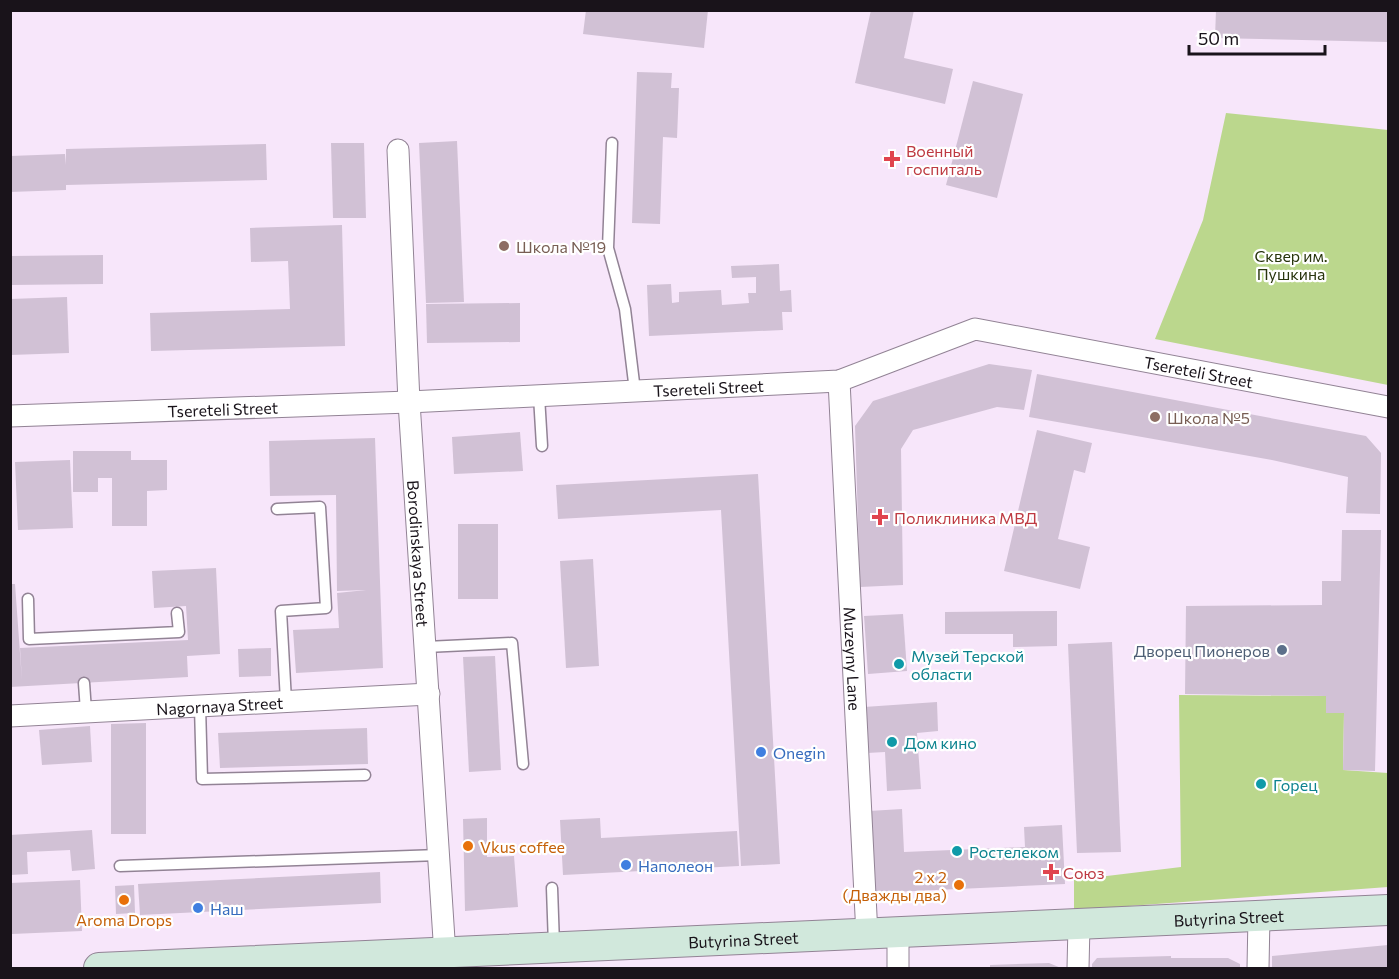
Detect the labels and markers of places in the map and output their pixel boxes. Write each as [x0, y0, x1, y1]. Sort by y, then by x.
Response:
place label: Военный госпиталь [906, 141, 982, 178]
marker: Военный госпиталь [883, 150, 901, 168]
place label: Школа №19 [516, 237, 606, 256]
marker: Школа №19 [497, 239, 511, 253]
place label: Школа №5 [1167, 408, 1250, 427]
marker: Школа №5 [1148, 410, 1162, 424]
marker: Поликлиника МВД [871, 508, 889, 526]
place label: Поликлиника МВД [894, 508, 1038, 527]
place label: Дворец Пионеров [1134, 641, 1270, 660]
marker: Дворец Пионеров [1275, 643, 1289, 657]
place label: Музей Терской области [911, 646, 1024, 683]
marker: Музей Терской области [892, 657, 906, 671]
place label: Дом кино [904, 733, 977, 752]
marker: Дом кино [885, 735, 899, 749]
place label: Onegin [773, 743, 826, 762]
marker: Onegin [754, 745, 768, 759]
place label: Горец [1273, 775, 1318, 794]
marker: Горец [1254, 777, 1268, 791]
place label: Vkus coffee [480, 837, 565, 856]
marker: Vkus coffee [461, 839, 475, 853]
place label: Ростелеком [969, 842, 1059, 861]
marker: Ростелеком [950, 844, 964, 858]
place label: Наполеон [638, 856, 713, 875]
marker: Наполеон [619, 858, 633, 872]
place label: Союз [1063, 863, 1104, 882]
marker: Союз [1044, 865, 1058, 879]
place label: 2 х 2 (Дважды два) [842, 867, 947, 904]
marker: 2 х 2 (Дважды два) [952, 878, 966, 892]
marker: Aroma Drops [117, 893, 131, 907]
place label: Наш [210, 899, 244, 918]
marker: Наш [191, 901, 205, 915]
place label: Aroma Drops [76, 910, 172, 929]

